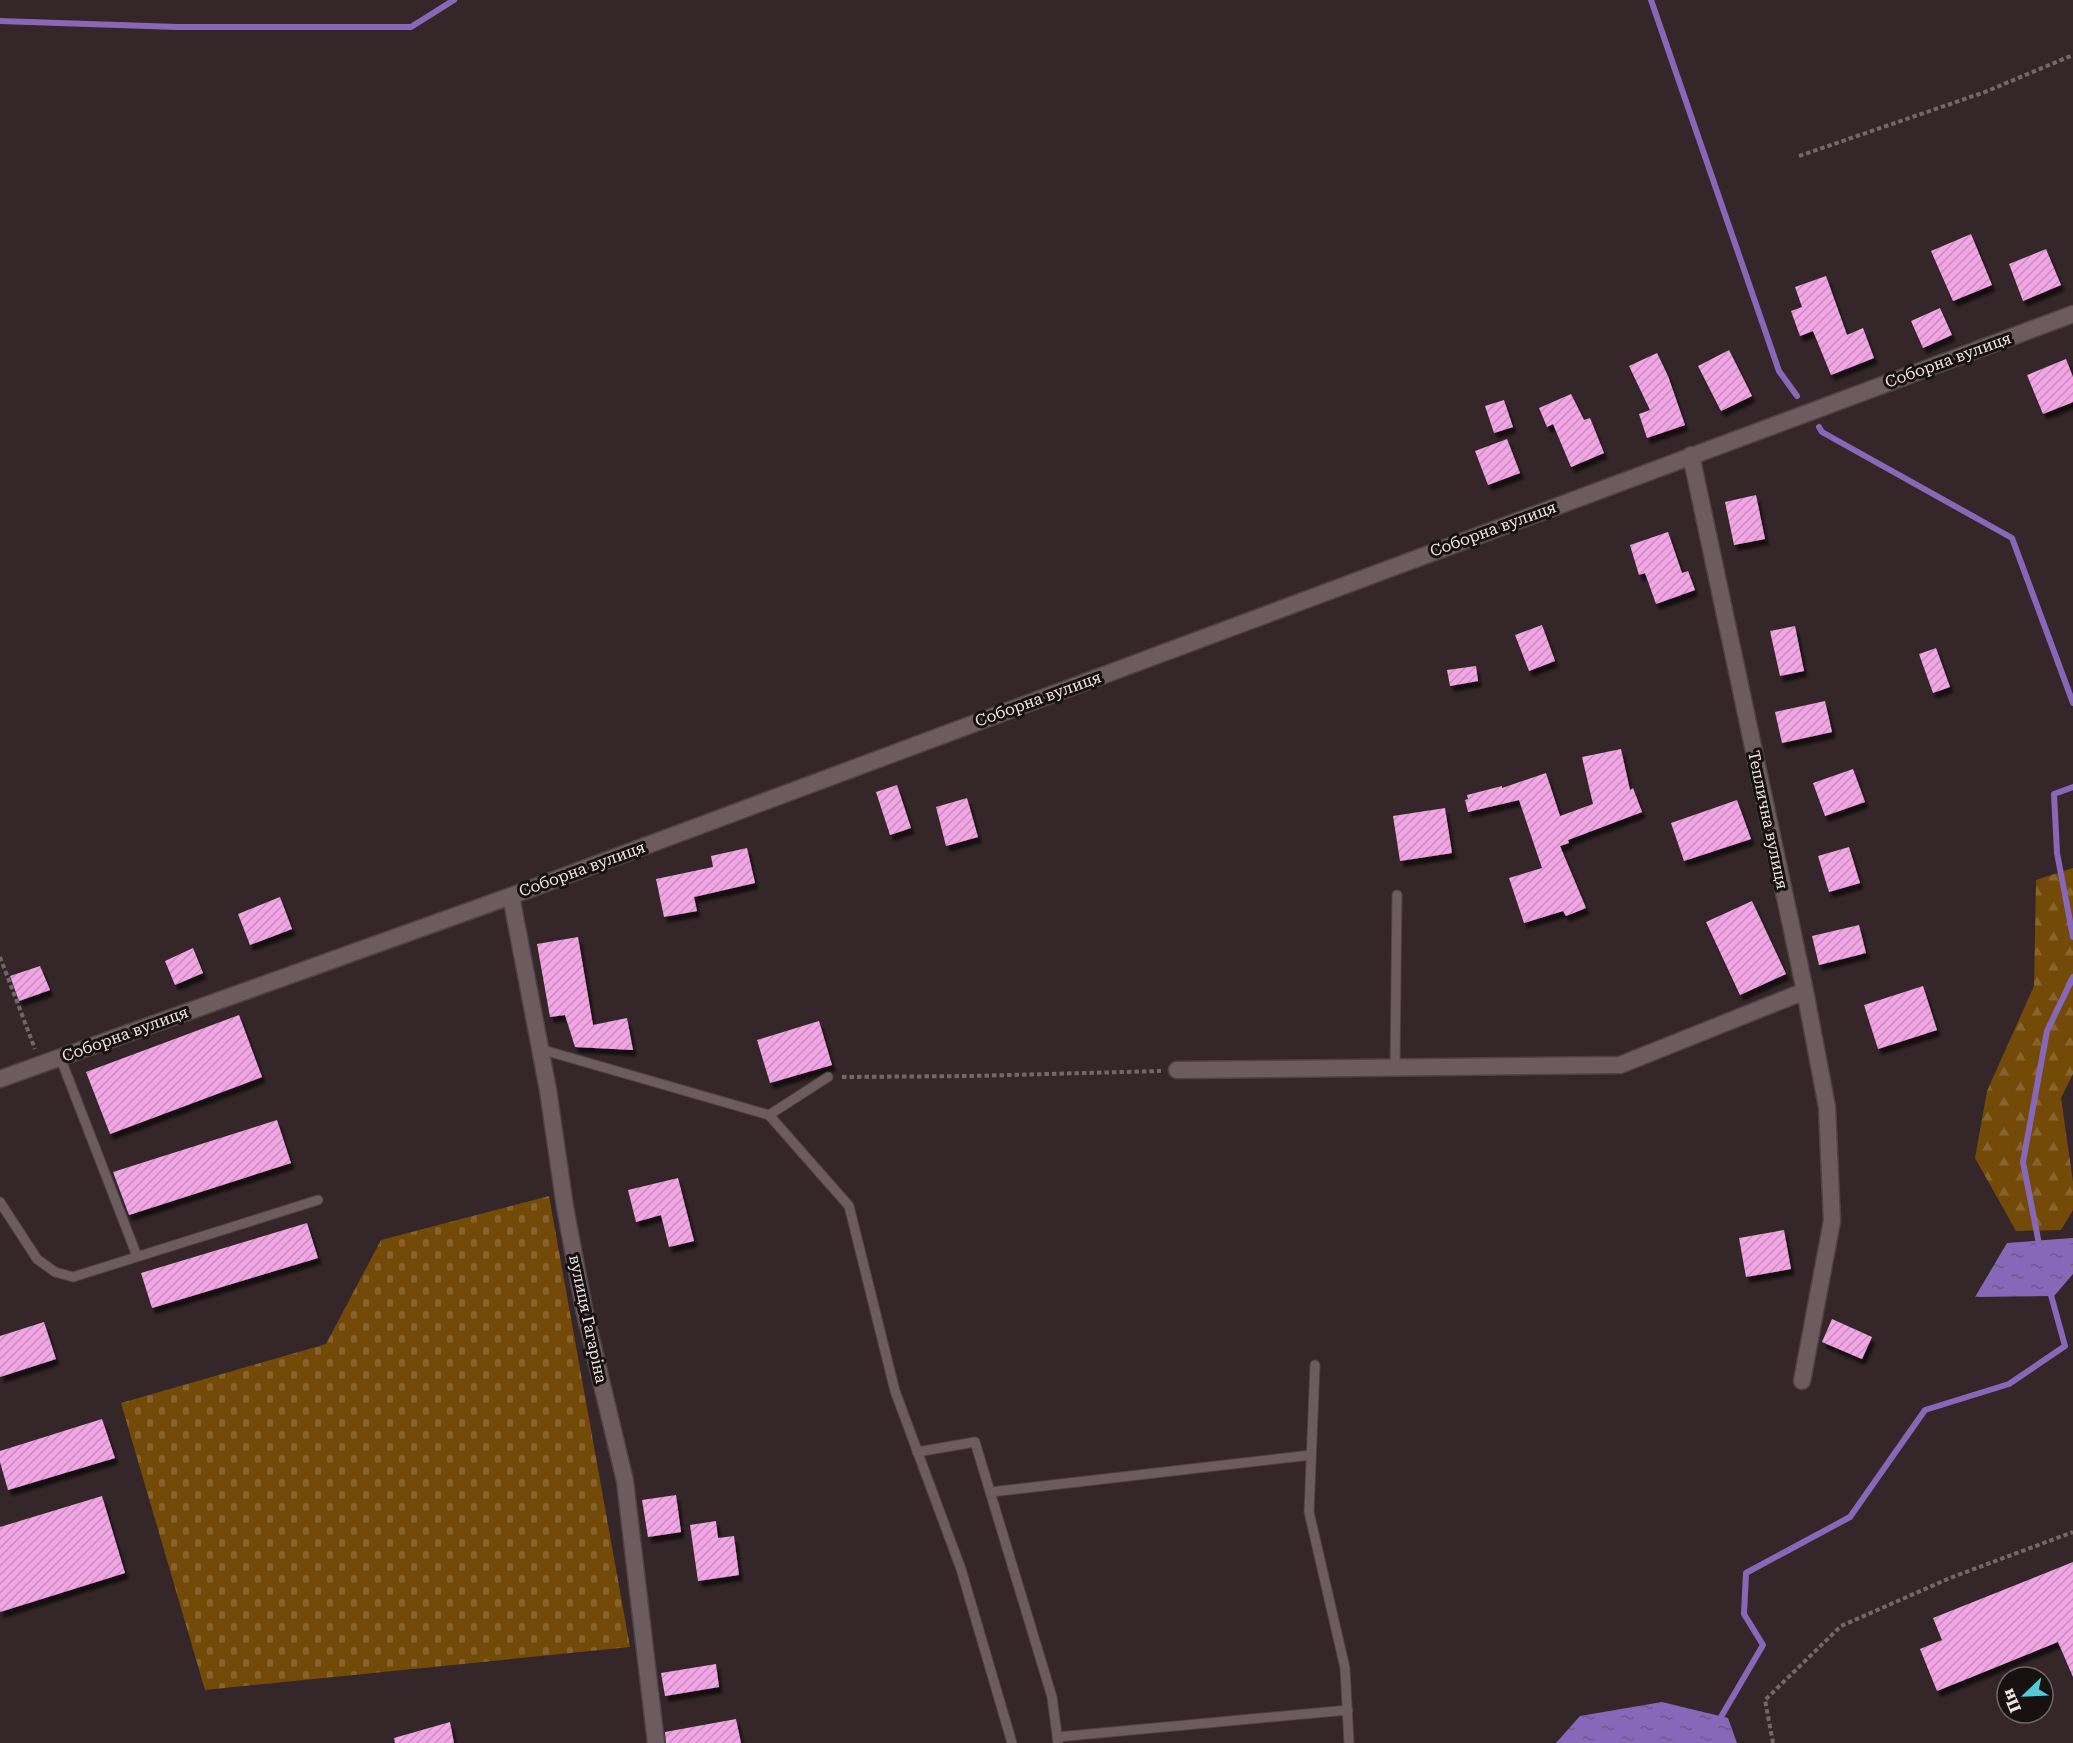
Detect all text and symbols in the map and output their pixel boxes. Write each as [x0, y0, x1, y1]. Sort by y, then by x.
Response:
street label: Соборна вулиця [1882, 328, 2014, 392]
street label: Соборна вулиця [1427, 497, 1559, 561]
street label: Соборна вулиця [972, 667, 1104, 731]
street label: Теплична вулиця [1744, 749, 1792, 891]
street label: Соборна вулиця [516, 837, 648, 901]
street label: Соборна вулиця [59, 1002, 191, 1066]
street label: вулиця Гагаріна [565, 1253, 611, 1385]
north arrow [1995, 1665, 2055, 1725]
text: Пн [1998, 1686, 2025, 1715]

